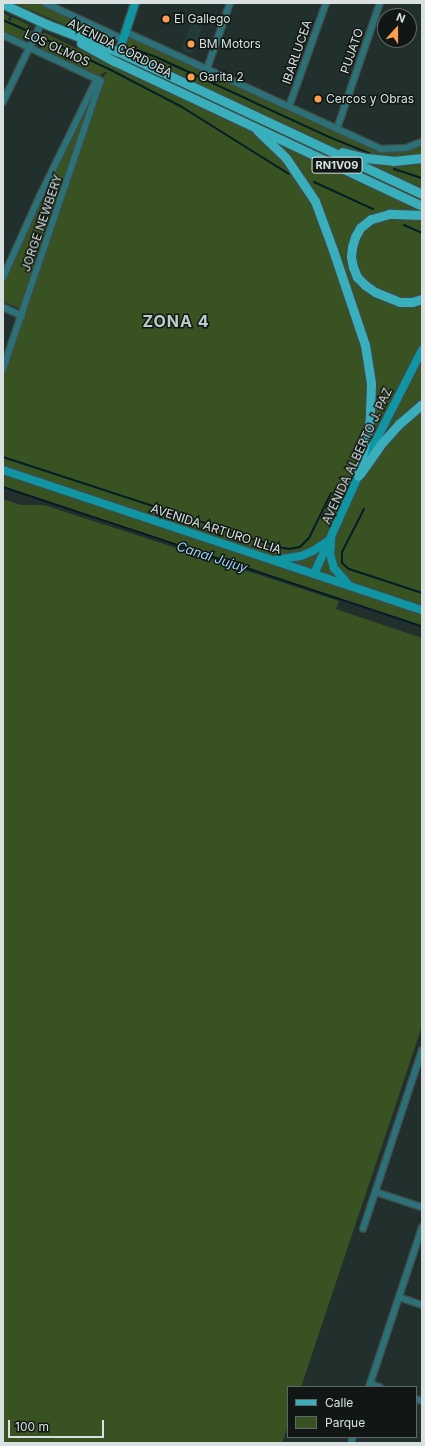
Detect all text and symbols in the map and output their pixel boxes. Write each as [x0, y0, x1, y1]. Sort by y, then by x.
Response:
north arrow [377, 8, 417, 48]
text: N [395, 10, 407, 26]
place label: El Gallego [174, 12, 231, 26]
marker: El Gallego [161, 14, 171, 24]
street label: AVENIDA CÓRDOBA [66, 16, 174, 80]
street label: IBARLUCEA [279, 18, 315, 86]
street label: PUJATO [338, 26, 366, 76]
street label: LOS OLMOS [22, 27, 92, 69]
place label: BM Motors [199, 37, 261, 51]
marker: BM Motors [186, 39, 196, 49]
place label: Garita 2 [199, 70, 244, 84]
marker: Garita 2 [186, 72, 196, 82]
place label: Cercos y Obras [326, 92, 414, 106]
marker: Cercos y Obras [313, 94, 323, 104]
road number: RN1V09 [311, 156, 363, 174]
street label: JORGE NEWBERY [19, 172, 65, 274]
district label: ZONA 4 [142, 311, 210, 331]
street label: AVENIDA ALBERTO J. PAZ [319, 386, 395, 526]
street label: AVENIDA ARTURO ILLIA [149, 501, 283, 557]
water label: Canal Jujuy [175, 538, 249, 576]
legend [287, 1386, 417, 1438]
text: Calle [325, 1395, 353, 1410]
scale bar [10, 1412, 106, 1438]
text: Parque [325, 1415, 365, 1430]
text: 100 m [15, 1419, 49, 1434]

